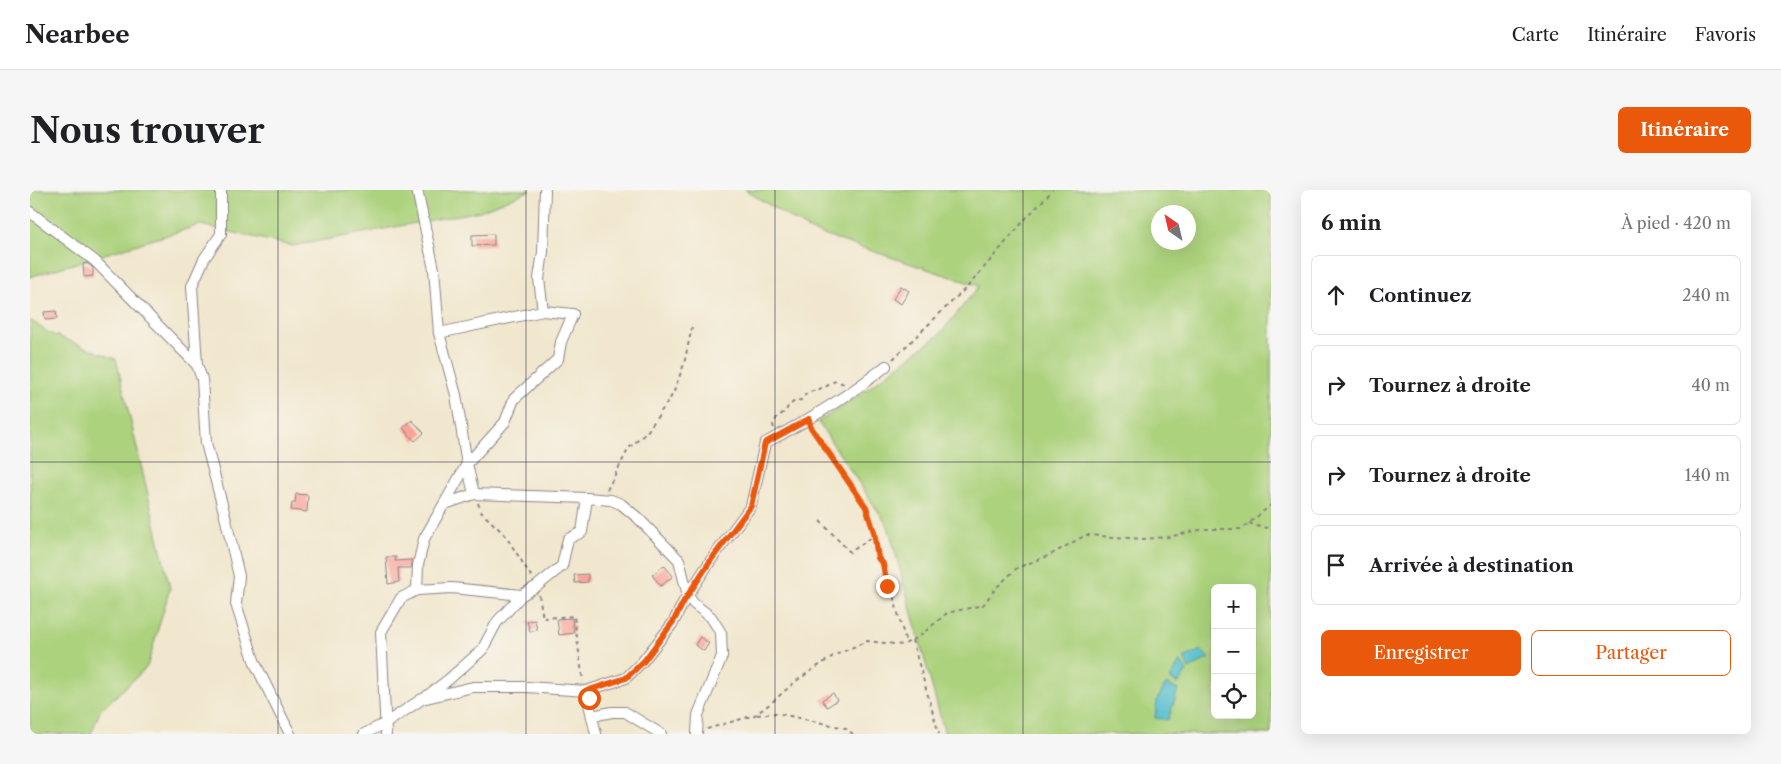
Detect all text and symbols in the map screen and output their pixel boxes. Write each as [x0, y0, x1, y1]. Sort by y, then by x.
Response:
text: Nearbee [25, 20, 130, 49]
text: Carte [1512, 24, 1559, 46]
text: Itinéraire [1587, 24, 1667, 46]
text: Favoris [1695, 24, 1756, 46]
button: Itinéraire [1618, 107, 1751, 153]
text: Nous trouver [30, 109, 265, 152]
north arrow [1151, 205, 1196, 250]
text: 6 min [1321, 210, 1382, 235]
text: À pied · 420 m [1621, 213, 1731, 233]
icon: ahead [1322, 281, 1350, 309]
text: Continuez [1369, 284, 1471, 307]
text: 240 m [1682, 285, 1730, 305]
icon: right [1322, 371, 1350, 399]
text: Tournez à droite [1369, 374, 1531, 397]
text: 40 m [1691, 375, 1730, 395]
icon: right [1322, 461, 1350, 489]
text: Tournez à droite [1369, 464, 1531, 487]
text: 140 m [1685, 465, 1730, 485]
icon: arrive [1322, 551, 1350, 579]
text: Arrivée à destination [1369, 554, 1574, 577]
route end [876, 575, 899, 598]
map controls [1211, 584, 1256, 719]
button: + [1211, 584, 1256, 629]
button: − [1211, 629, 1256, 674]
button: Enregistrer [1321, 630, 1521, 676]
button: Partager [1531, 630, 1731, 676]
button: locate [1211, 674, 1256, 719]
route start [578, 687, 601, 710]

